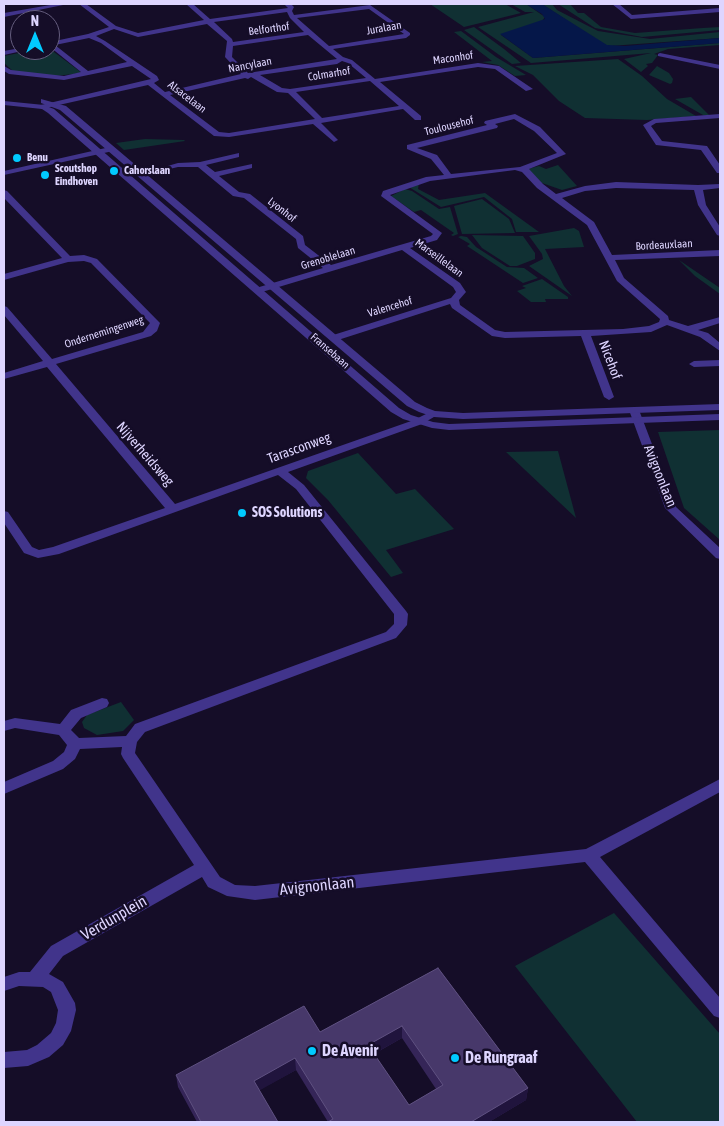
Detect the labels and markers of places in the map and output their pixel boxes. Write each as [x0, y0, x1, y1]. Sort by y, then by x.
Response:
place label: Benu [27, 151, 48, 165]
marker: Benu [11, 152, 23, 164]
place label: Scoutshop Eindhoven [55, 162, 98, 188]
place label: Cahorslaan [124, 164, 170, 178]
marker: Cahorslaan [108, 165, 120, 177]
marker: Scoutshop Eindhoven [39, 169, 51, 181]
place label: SOS Solutions [252, 505, 322, 521]
marker: SOS Solutions [236, 507, 248, 519]
place label: De Avenir [322, 1041, 378, 1061]
marker: De Avenir [306, 1045, 318, 1057]
place label: De Rungraaf [465, 1048, 537, 1068]
marker: De Rungraaf [449, 1052, 461, 1064]

